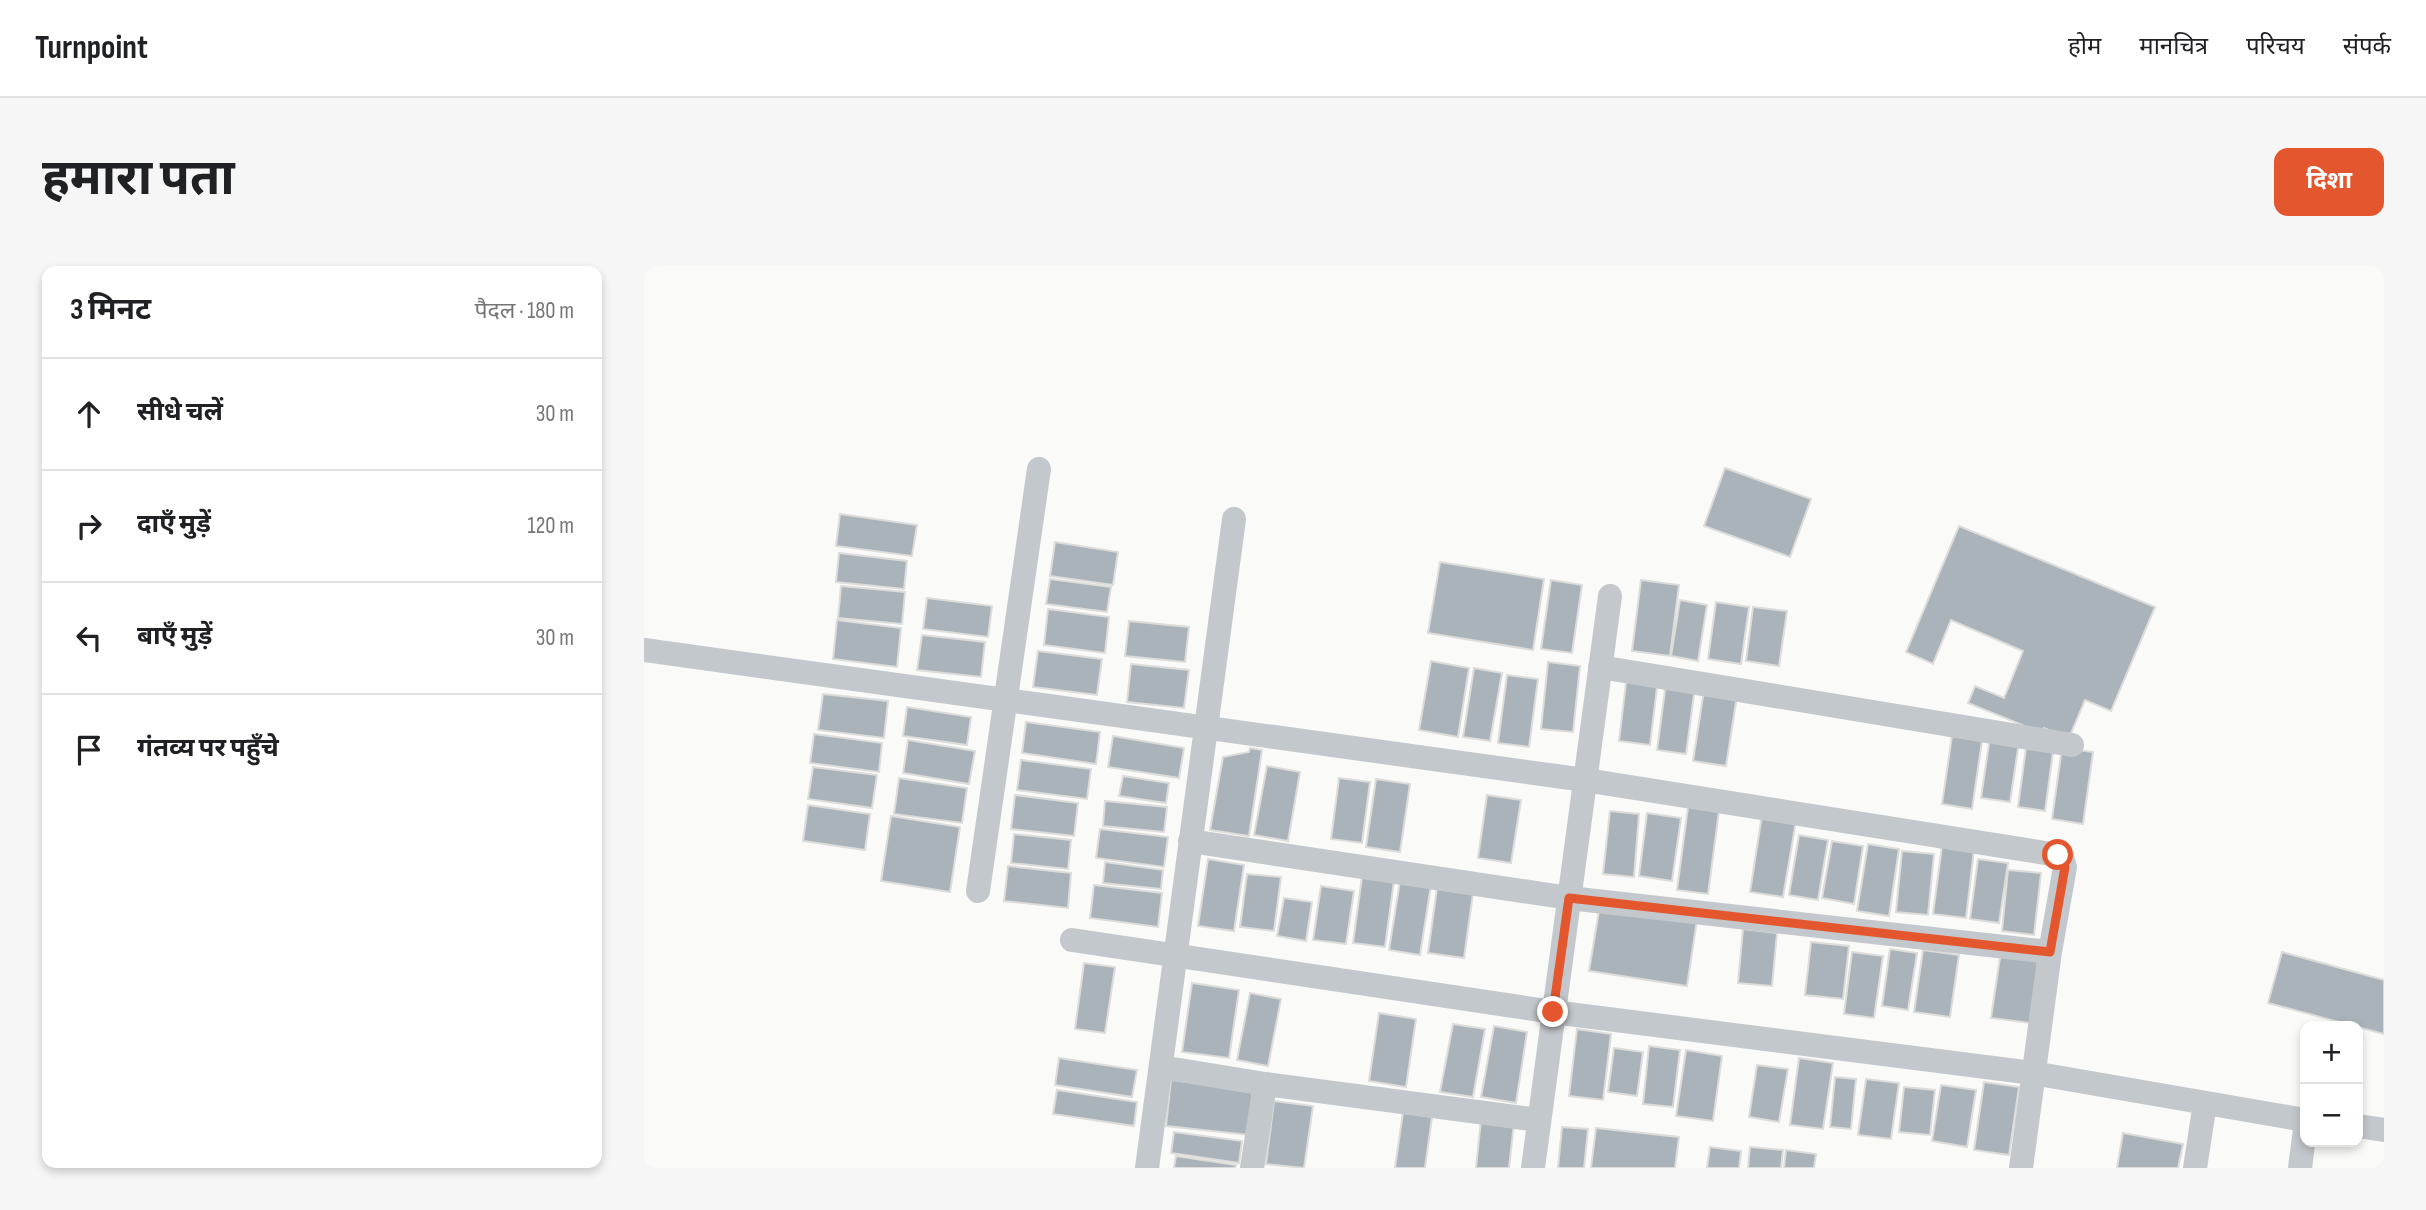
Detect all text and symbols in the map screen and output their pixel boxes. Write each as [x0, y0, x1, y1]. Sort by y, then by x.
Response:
text: Turnpoint [35, 28, 148, 68]
text: होम [2068, 32, 2101, 61]
text: मानचित्र [2139, 32, 2208, 61]
text: परिचय [2246, 32, 2305, 61]
text: संपर्क [2343, 32, 2391, 61]
button: दिशा [2274, 148, 2384, 216]
text: हमारा पता [42, 150, 235, 209]
text: 3 मिनट [70, 292, 151, 328]
text: पैदल · 180 m [474, 297, 574, 325]
icon: ahead [70, 395, 108, 433]
text: सीधे चलें [137, 397, 223, 428]
text: 30 m [536, 400, 574, 428]
icon: right [70, 507, 108, 545]
text: दाएँ मुड़ें [137, 509, 211, 540]
text: 120 m [528, 512, 574, 540]
icon: left [70, 619, 108, 657]
text: बाएँ मुड़ें [137, 621, 212, 652]
text: 30 m [536, 624, 574, 652]
icon: arrive [70, 731, 108, 769]
text: गंतव्य पर पहुँचे [137, 733, 279, 764]
route start [2042, 839, 2073, 870]
route end [1537, 996, 1568, 1027]
map controls [2300, 1021, 2363, 1147]
button: + [2300, 1021, 2363, 1084]
button: − [2300, 1084, 2363, 1147]

